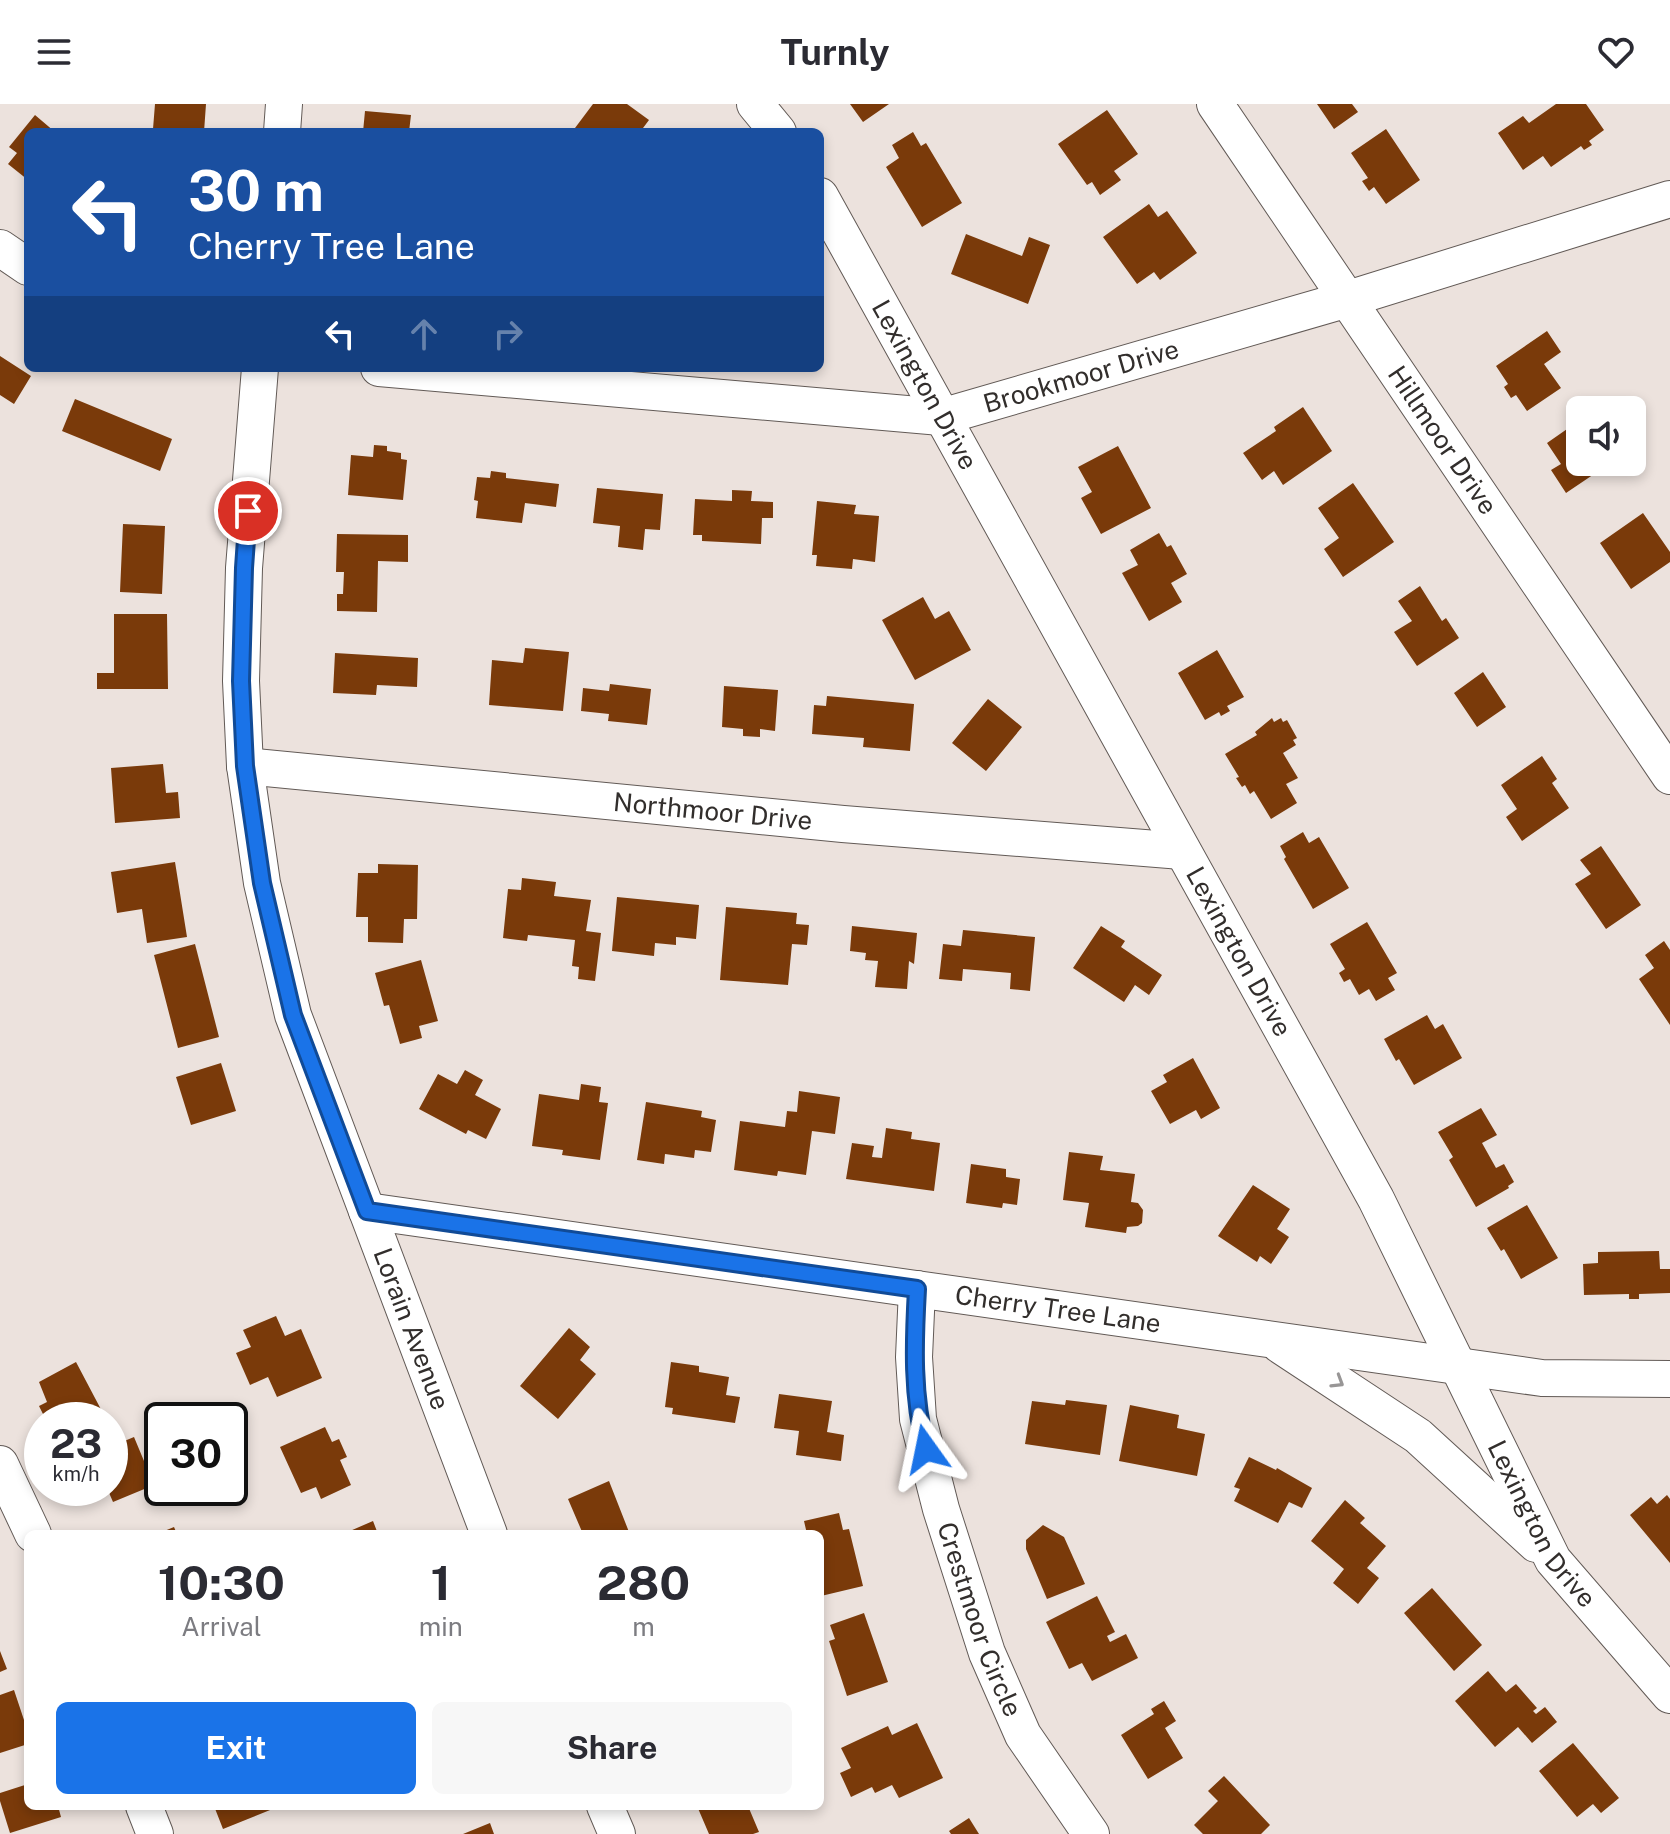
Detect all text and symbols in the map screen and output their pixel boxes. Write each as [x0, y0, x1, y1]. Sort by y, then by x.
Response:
icon: menu [32, 30, 76, 74]
icon: heart [1594, 30, 1638, 74]
text: Turnly [781, 31, 889, 73]
text: 30 m [188, 158, 324, 224]
icon: left [56, 160, 160, 264]
text: Cherry Tree Lane [188, 225, 475, 267]
street label: Lexington Drive [866, 295, 985, 475]
icon: left [318, 312, 362, 356]
icon: ahead [402, 312, 446, 356]
icon: right [486, 312, 530, 356]
street label: Brookmoor Drive [980, 333, 1182, 419]
street label: Hillmoor Drive [1382, 360, 1504, 520]
map controls [1566, 396, 1646, 476]
button: sound [1566, 396, 1646, 476]
pin [214, 477, 282, 545]
icon: arrive [226, 489, 270, 533]
street label: Northmoor Drive [612, 786, 814, 836]
street label: Lexington Drive [1180, 861, 1299, 1042]
street label: Lorain Avenue [367, 1243, 457, 1414]
street label: Cherry Tree Lane [953, 1279, 1163, 1339]
one-way arrow [1329, 1372, 1344, 1388]
speed limit sign: 30 [144, 1402, 248, 1506]
position arrow [884, 1407, 968, 1491]
text: 23 [50, 1420, 102, 1467]
street label: Lexington Drive [1482, 1435, 1603, 1613]
text: km/h [52, 1462, 100, 1486]
street label: Crestmoor Circle [931, 1518, 1029, 1721]
text: 10:30 [158, 1554, 285, 1611]
text: 1 [431, 1554, 451, 1611]
text: 280 [597, 1554, 690, 1611]
text: Arrival [181, 1611, 262, 1642]
text: min [419, 1611, 463, 1642]
text: m [632, 1611, 655, 1642]
button: Exit [56, 1702, 416, 1794]
button: Share [432, 1702, 792, 1794]

